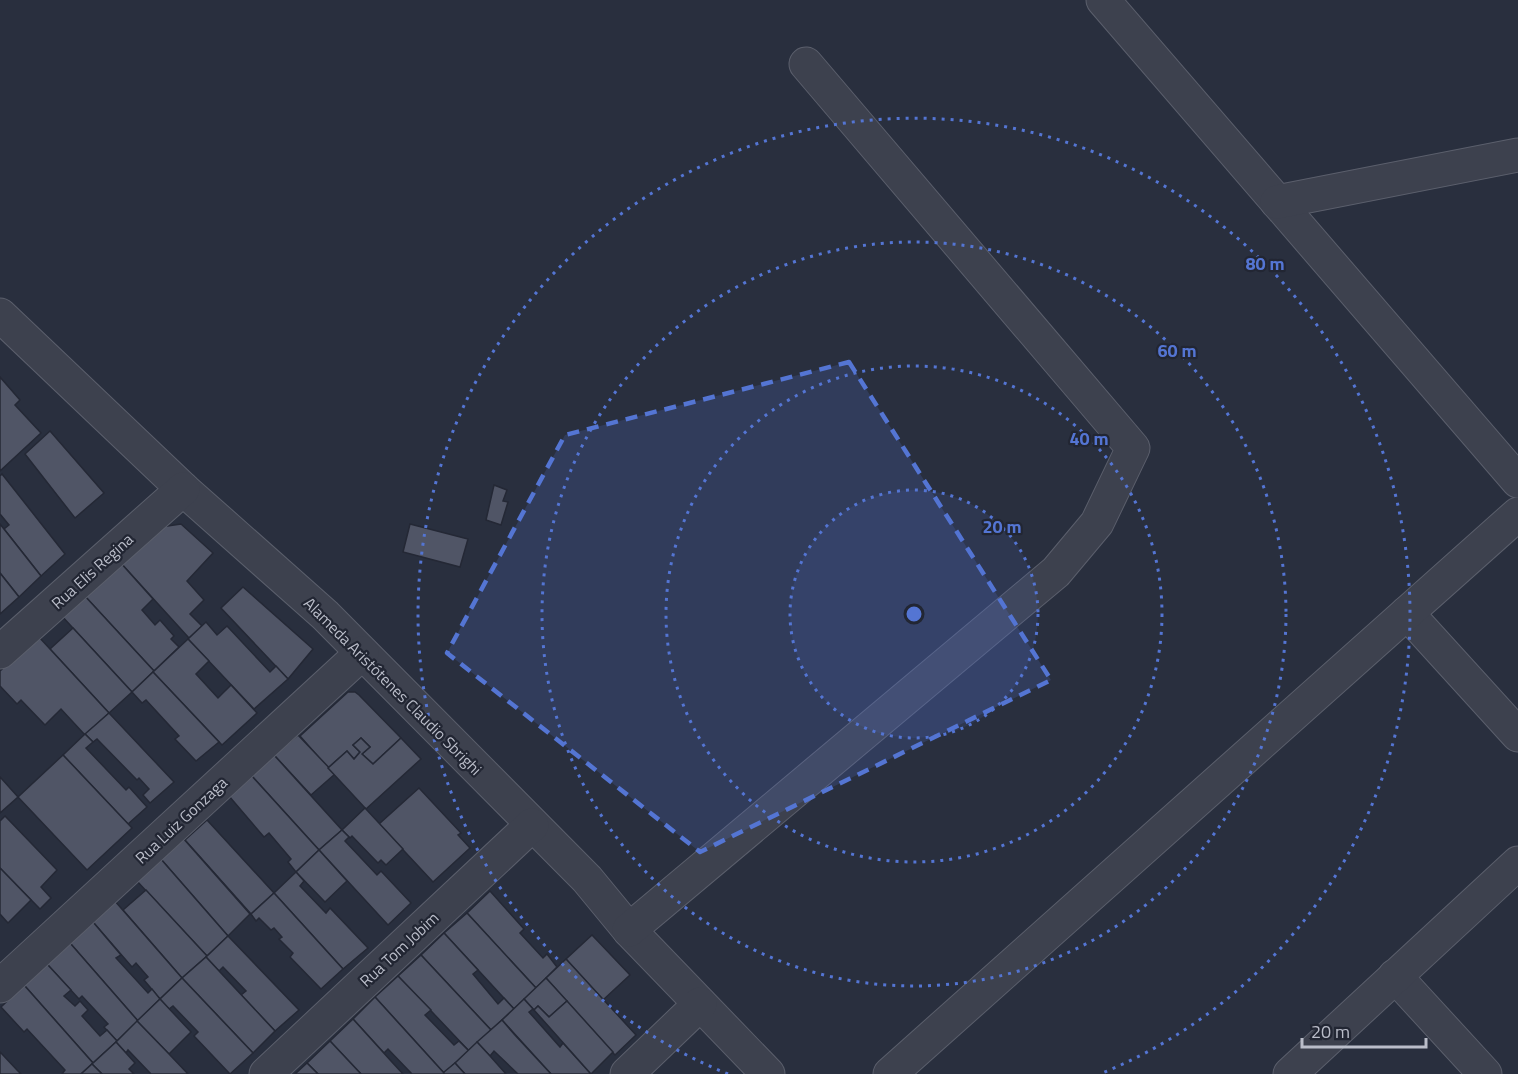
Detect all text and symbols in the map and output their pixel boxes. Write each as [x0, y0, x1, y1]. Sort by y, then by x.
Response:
text: 80 m [1245, 250, 1285, 277]
text: 60 m [1157, 337, 1197, 364]
text: 40 m [1069, 425, 1109, 452]
text: 20 m [982, 513, 1022, 540]
street label: Rua Elis Regina [46, 528, 138, 614]
street label: Alameda Aristótenes Claudio Sbrighi [298, 591, 488, 781]
centre of rings [904, 604, 924, 624]
street label: Rua Luiz Gonzaga [129, 771, 233, 869]
street label: Rua Tom Jobim [354, 906, 444, 992]
scale bar [1302, 1011, 1426, 1049]
text: 20 m [1311, 1018, 1350, 1045]

